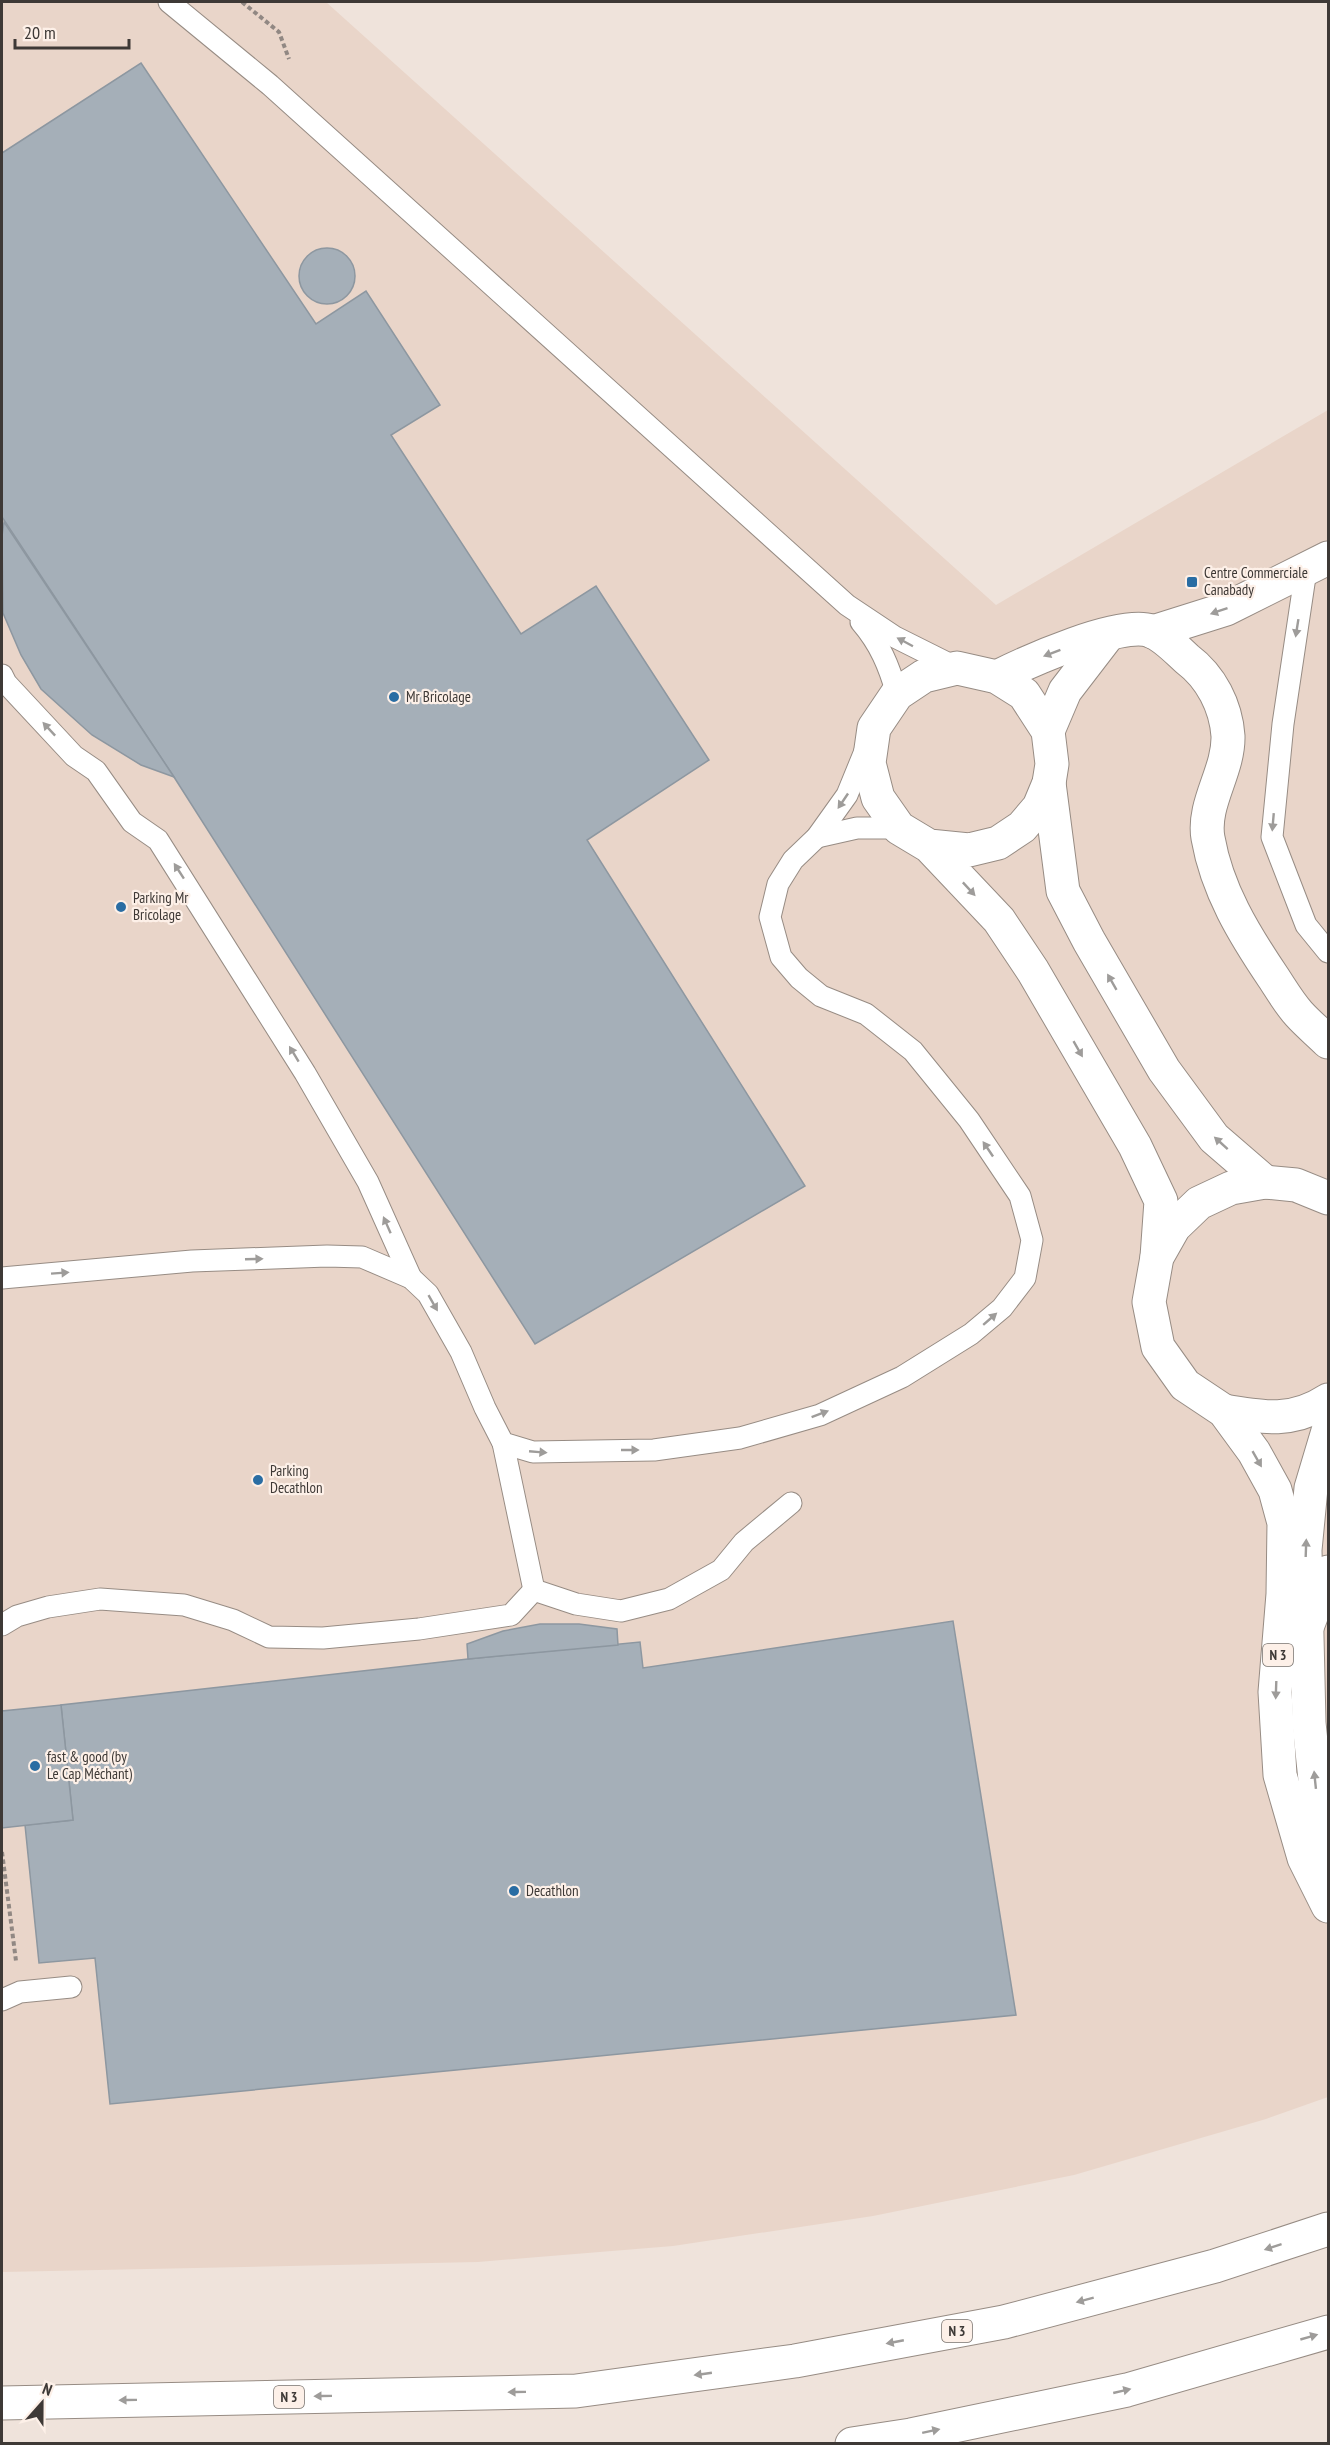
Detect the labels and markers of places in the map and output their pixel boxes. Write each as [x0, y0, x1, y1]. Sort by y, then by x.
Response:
place label: Centre Commerciale Canabady [1204, 563, 1308, 599]
marker: Centre Commerciale Canabady [1185, 575, 1199, 589]
place label: Mr Bricolage [406, 687, 471, 706]
marker: Mr Bricolage [387, 690, 401, 704]
place label: Parking Mr Bricolage [133, 888, 189, 924]
marker: Parking Mr Bricolage [114, 900, 128, 914]
place label: Parking Decathlon [270, 1461, 323, 1497]
marker: Parking Decathlon [251, 1473, 265, 1487]
place label: fast & good (by Le Cap Méchant) [47, 1747, 133, 1783]
marker: fast & good (by Le Cap Méchant) [28, 1759, 42, 1773]
place label: Decathlon [526, 1881, 579, 1900]
marker: Decathlon [507, 1884, 521, 1898]

